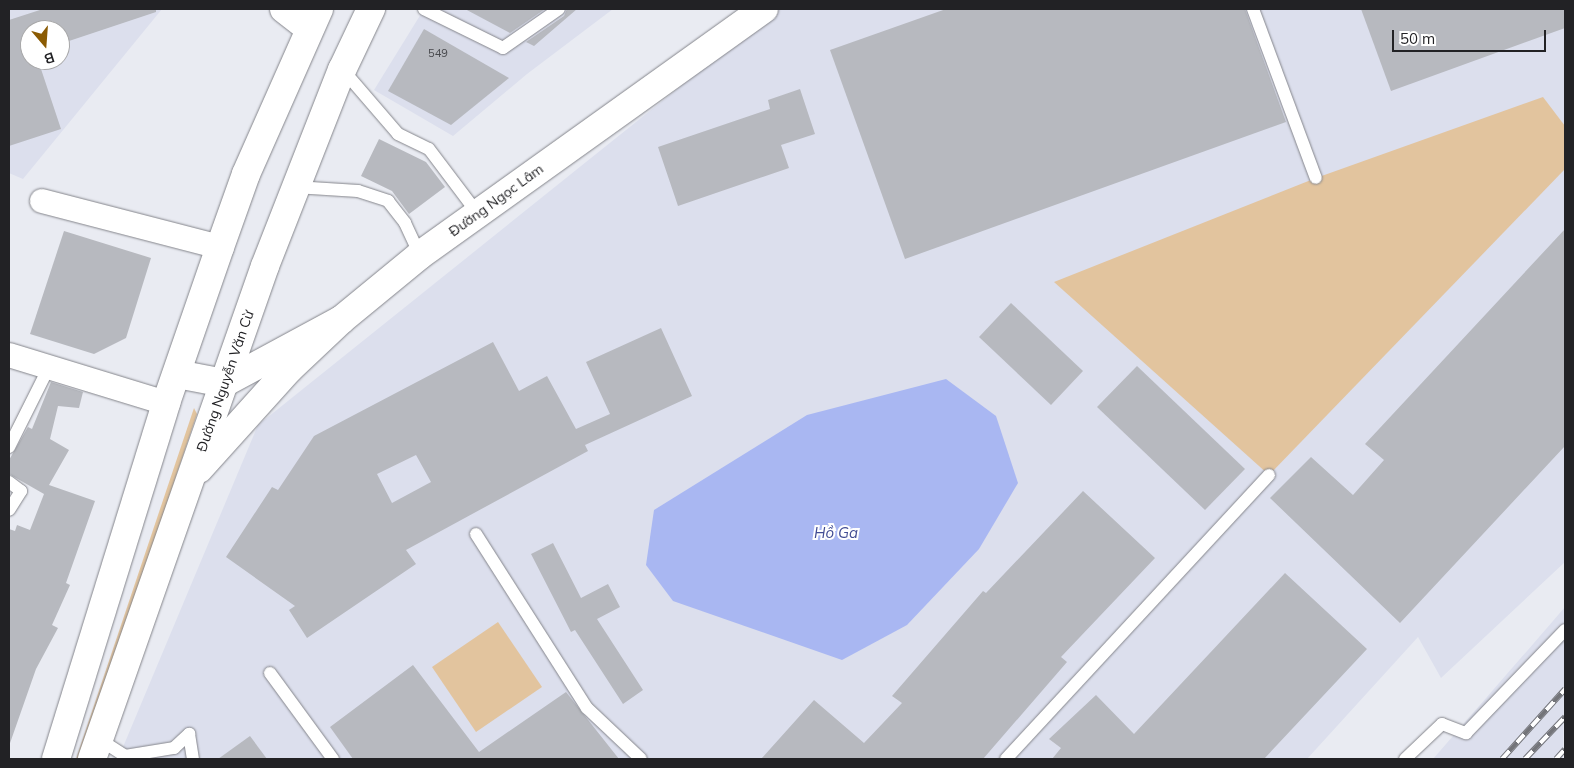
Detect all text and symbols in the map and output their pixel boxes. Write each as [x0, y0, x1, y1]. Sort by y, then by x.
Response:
north arrow [20, 20, 70, 70]
scale bar [1394, 20, 1548, 52]
text: 50 m [1400, 29, 1435, 48]
house number: 549 [428, 46, 448, 60]
text: B [42, 48, 57, 68]
street label: Đường Ngọc Lâm [446, 160, 546, 240]
street label: Đường Nguyễn Văn Cừ [193, 308, 257, 454]
water label: Hồ Ga [814, 524, 858, 542]

